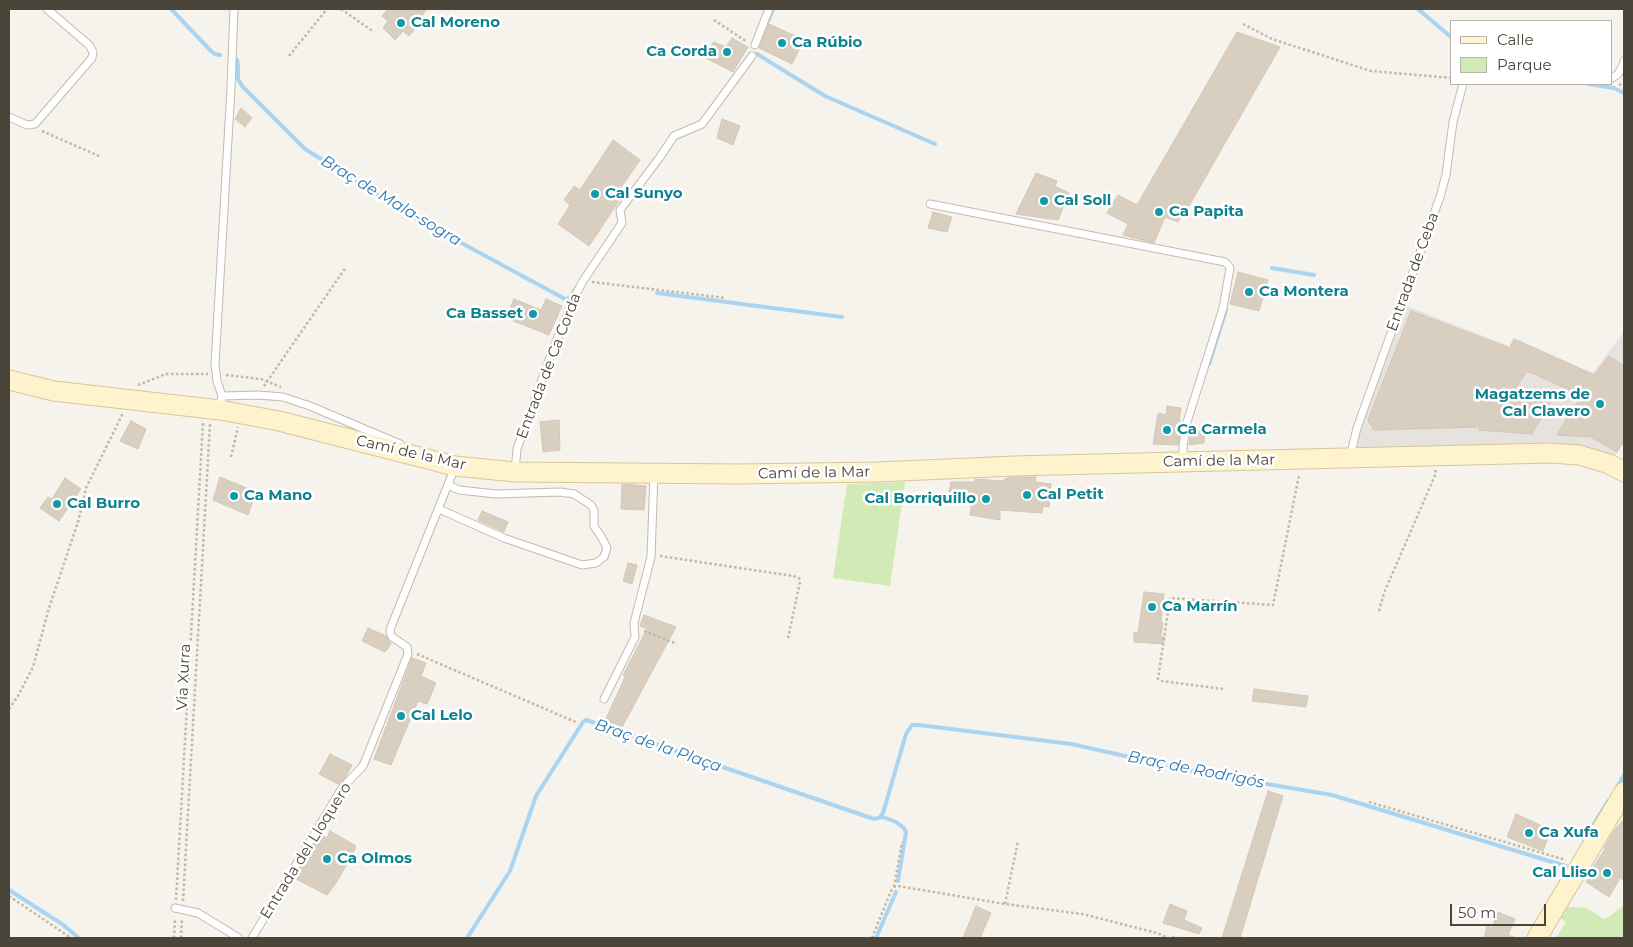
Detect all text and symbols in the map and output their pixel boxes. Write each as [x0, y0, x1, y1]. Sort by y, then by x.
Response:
place label: Cal Moreno [411, 14, 500, 32]
marker: Cal Moreno [395, 17, 407, 29]
legend [1450, 20, 1613, 85]
text: Calle [1497, 30, 1534, 49]
place label: Ca Rúbio [792, 34, 862, 52]
marker: Ca Rúbio [776, 37, 788, 49]
place label: Ca Corda [646, 43, 717, 61]
marker: Ca Corda [721, 46, 733, 58]
text: Parque [1497, 55, 1552, 74]
water label: Braç de Mala-sogra [317, 151, 465, 251]
place label: Cal Sunyo [605, 185, 682, 203]
marker: Cal Sunyo [589, 188, 601, 200]
place label: Cal Soll [1054, 192, 1111, 210]
marker: Cal Soll [1038, 195, 1050, 207]
place label: Ca Papita [1169, 203, 1244, 221]
marker: Ca Papita [1153, 206, 1165, 218]
street label: Entrada de Ceba [1383, 210, 1443, 334]
place label: Ca Montera [1259, 283, 1349, 301]
marker: Ca Montera [1243, 286, 1255, 298]
street label: Entrada de Ca Corda [513, 291, 585, 441]
place label: Ca Basset [446, 305, 523, 323]
marker: Ca Basset [527, 308, 539, 320]
place label: Magatzems de Cal Clavero [1475, 386, 1590, 421]
marker: Magatzems de Cal Clavero [1594, 398, 1606, 410]
place label: Ca Carmela [1177, 421, 1267, 439]
marker: Ca Carmela [1161, 424, 1173, 436]
street label: Camí de la Mar [354, 432, 468, 474]
street label: Camí de la Mar [1163, 451, 1275, 471]
street label: Camí de la Mar [758, 463, 870, 483]
place label: Cal Petit [1037, 486, 1104, 504]
place label: Ca Mano [244, 487, 312, 505]
marker: Cal Petit [1021, 489, 1033, 501]
marker: Ca Mano [228, 490, 240, 502]
place label: Cal Borriquillo [865, 490, 976, 508]
marker: Cal Borriquillo [980, 493, 992, 505]
place label: Cal Burro [67, 495, 140, 513]
marker: Cal Burro [51, 498, 63, 510]
place label: Ca Marrín [1162, 598, 1238, 616]
marker: Ca Marrín [1146, 601, 1158, 613]
street label: Via Xurra [173, 643, 195, 711]
place label: Cal Lelo [411, 707, 473, 725]
marker: Cal Lelo [395, 710, 407, 722]
water label: Braç de la Plaça [592, 715, 724, 777]
water label: Braç de Rodrigós [1126, 747, 1266, 793]
street label: Entrada del Lloquero [257, 779, 355, 923]
place label: Ca Xufa [1539, 824, 1599, 842]
marker: Ca Xufa [1523, 827, 1535, 839]
place label: Ca Olmos [337, 850, 412, 868]
marker: Ca Olmos [321, 853, 333, 865]
place label: Cal Lliso [1532, 864, 1597, 882]
marker: Cal Lliso [1601, 867, 1613, 879]
scale bar [1453, 894, 1549, 926]
text: 50 m [1458, 903, 1496, 922]

